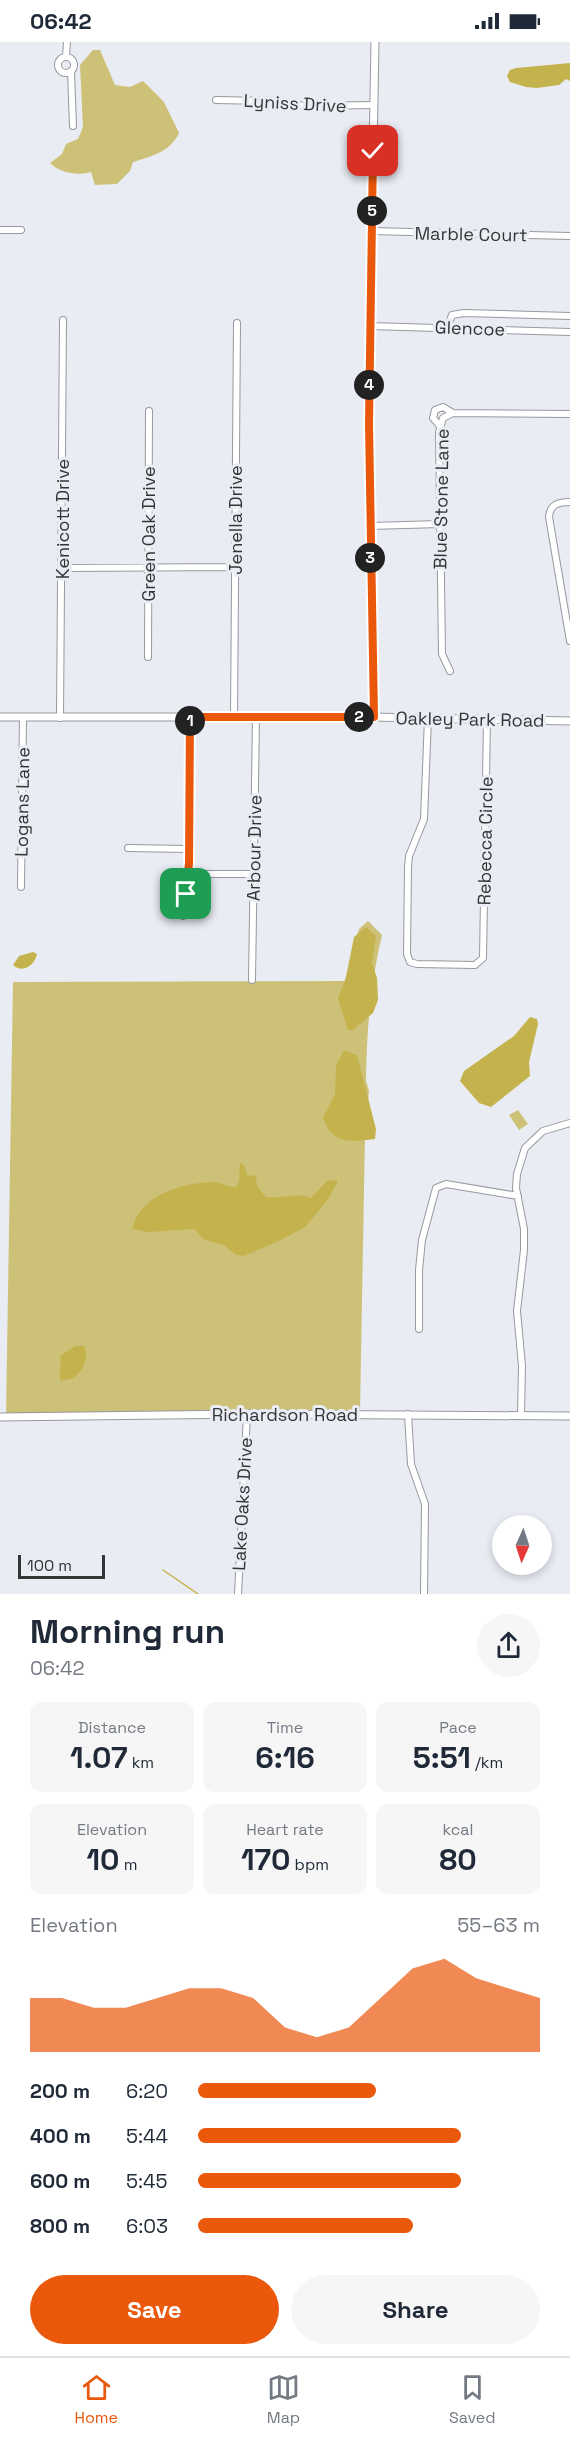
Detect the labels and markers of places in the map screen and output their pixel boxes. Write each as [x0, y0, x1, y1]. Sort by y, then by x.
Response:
pin [347, 125, 398, 176]
pin: 5 [357, 196, 387, 226]
pin: 4 [354, 370, 384, 400]
pin: 3 [355, 543, 385, 573]
pin: 2 [344, 702, 374, 732]
pin: 1 [175, 706, 205, 736]
pin [160, 868, 211, 919]

